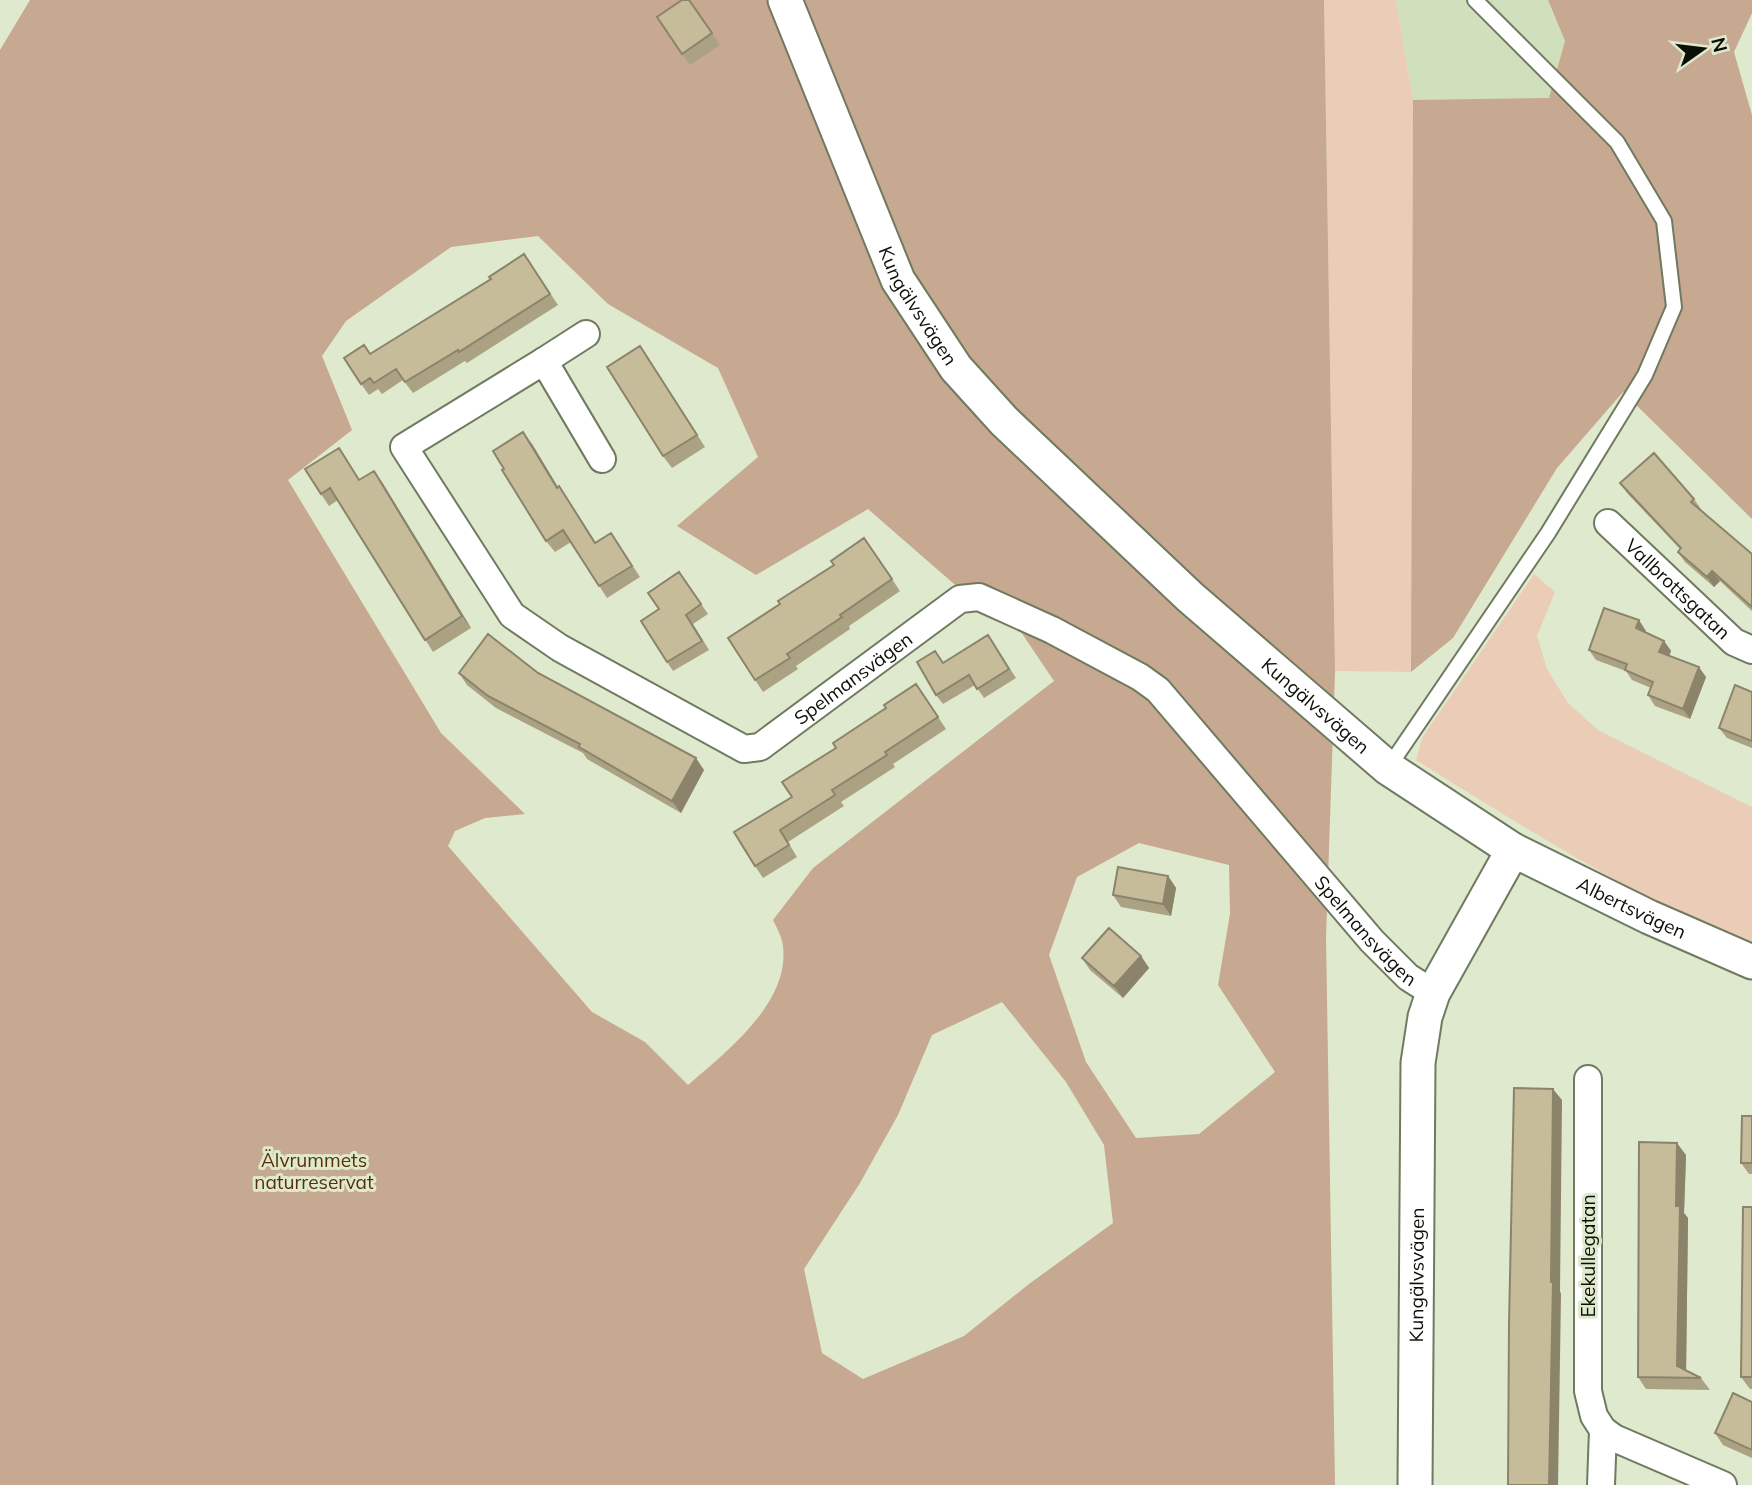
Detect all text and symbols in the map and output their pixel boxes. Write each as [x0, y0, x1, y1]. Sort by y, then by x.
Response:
north arrow [1668, 14, 1738, 84]
text: N [1706, 35, 1733, 55]
street label: Kungälvsvägen [874, 243, 963, 370]
street label: Vallbrottsgatan [1620, 533, 1736, 644]
street label: Spelmansvägen [789, 627, 917, 730]
street label: Kungälvsvägen [1257, 652, 1375, 759]
street label: Spelmansvägen [1309, 870, 1421, 991]
street label: Albertsvägen [1573, 871, 1690, 944]
park label: Älvrummets naturreservat [254, 1148, 374, 1194]
street label: Ekekullegatan [1576, 1194, 1600, 1318]
street label: Kungälvsvägen [1404, 1207, 1429, 1343]

